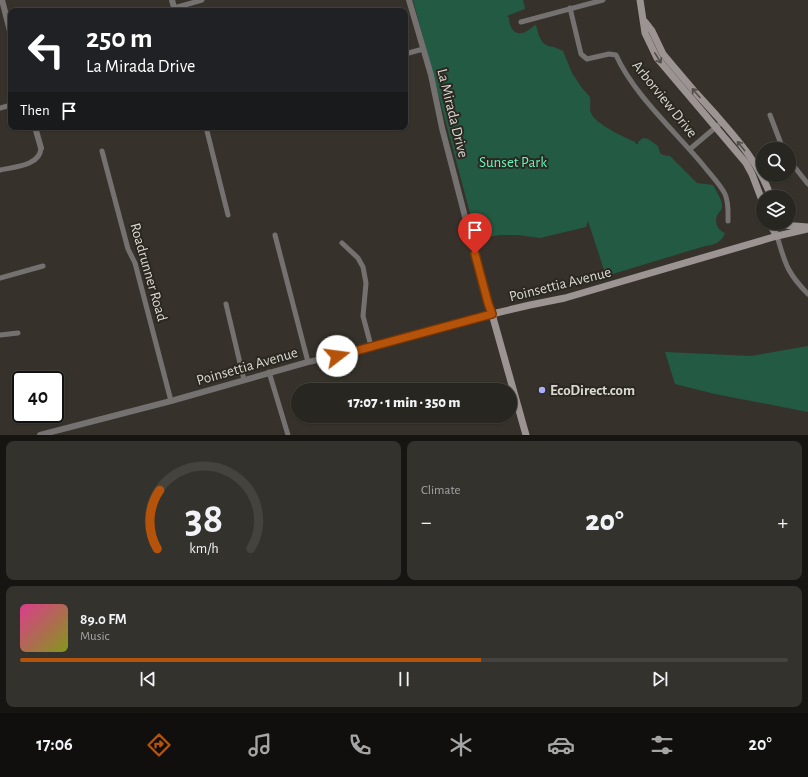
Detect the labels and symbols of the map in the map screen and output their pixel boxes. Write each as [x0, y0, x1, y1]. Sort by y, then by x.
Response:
one-way arrow [654, 52, 662, 63]
street label: Arborview Drive [629, 58, 700, 141]
street label: La Mirada Drive [434, 67, 471, 159]
one-way arrow [691, 87, 700, 98]
one-way arrow [737, 140, 746, 151]
park label: Sunset Park [479, 155, 547, 170]
pin [458, 213, 492, 254]
street label: Roadrunner Road [127, 221, 170, 323]
street label: Poinsettia Avenue [508, 265, 613, 304]
position arrow [316, 335, 358, 377]
street label: Poinsettia Avenue [195, 345, 300, 388]
speed limit sign: 40 [12, 371, 64, 423]
place label: EcoDirect.com [550, 383, 635, 398]
marker: EcoDirect.com [537, 385, 547, 395]

